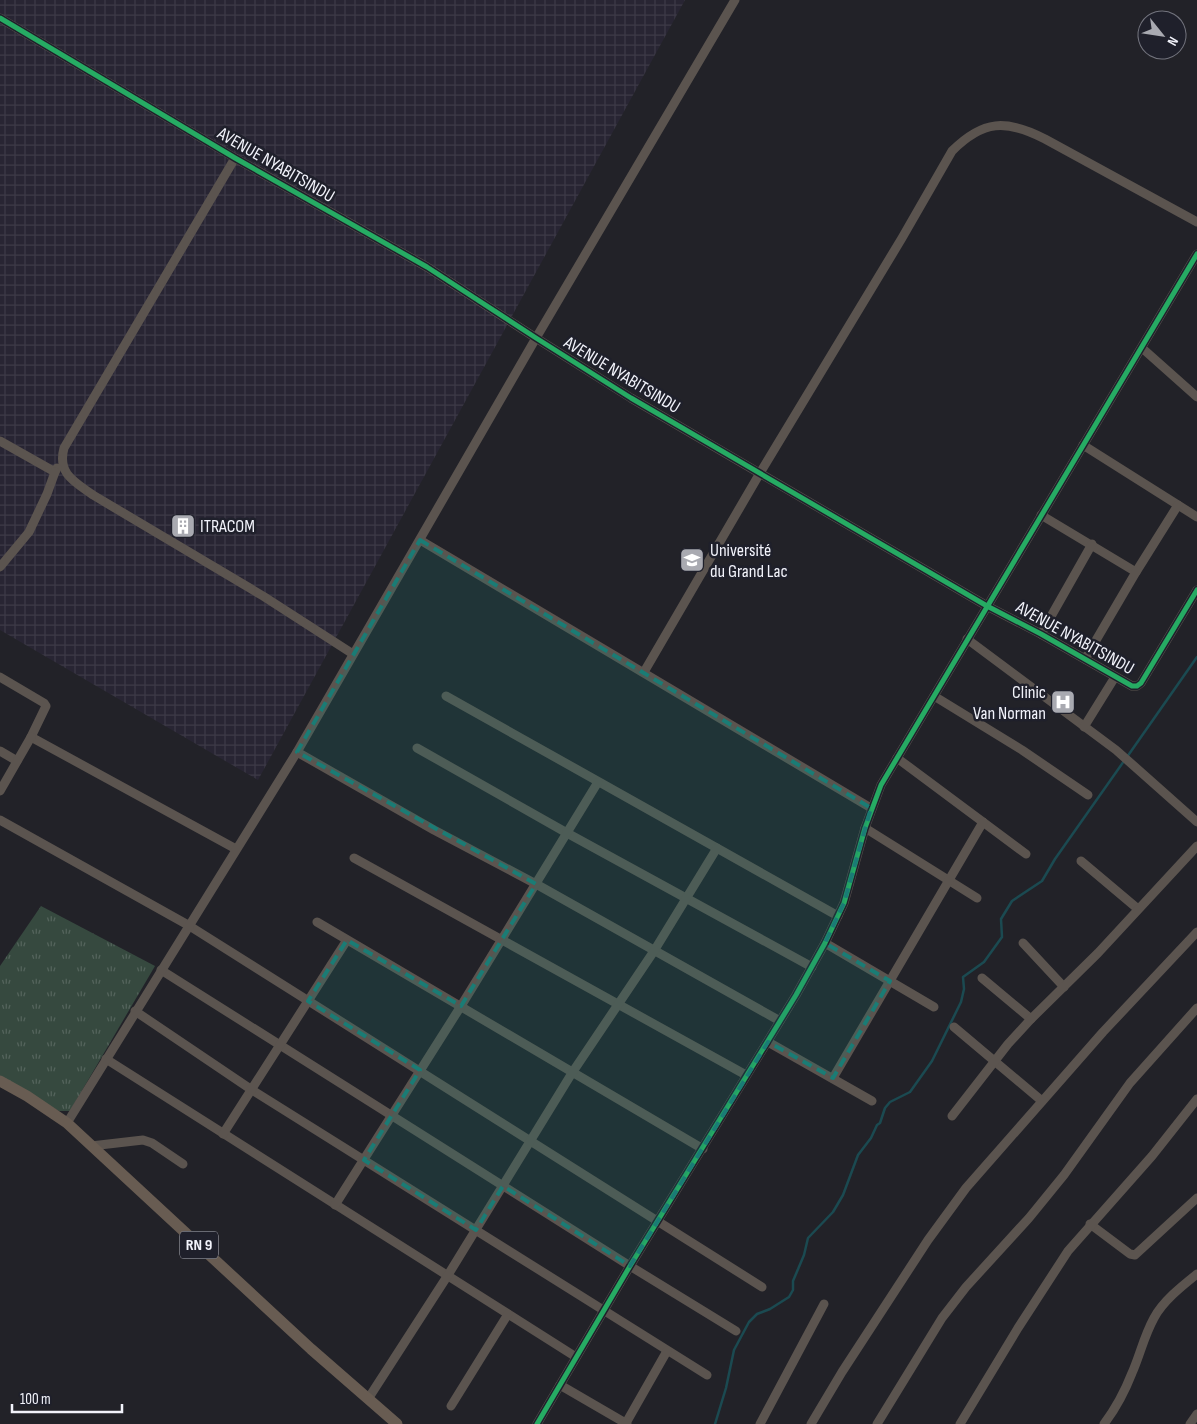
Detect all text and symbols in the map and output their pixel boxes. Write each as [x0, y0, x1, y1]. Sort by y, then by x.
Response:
north arrow [1137, 10, 1187, 60]
text: N [1164, 34, 1182, 49]
street label: AVENUE NYABITSINDU [213, 122, 338, 207]
street label: AVENUE NYABITSINDU [559, 332, 684, 418]
building icon: ITRACOM [170, 513, 196, 539]
place label: ITRACOM [200, 516, 255, 537]
place label: Université du Grand Lac [710, 540, 788, 582]
school or university icon: Université du Grand Lac [679, 547, 705, 573]
street label: AVENUE NYABITSINDU [1011, 596, 1138, 679]
place label: Clinic Van Norman [973, 682, 1046, 724]
hospital icon: Clinic Van Norman [1050, 689, 1076, 715]
road number: RN 9 [180, 1232, 218, 1258]
scale bar [12, 1382, 122, 1414]
text: 100 m [20, 1390, 51, 1409]

